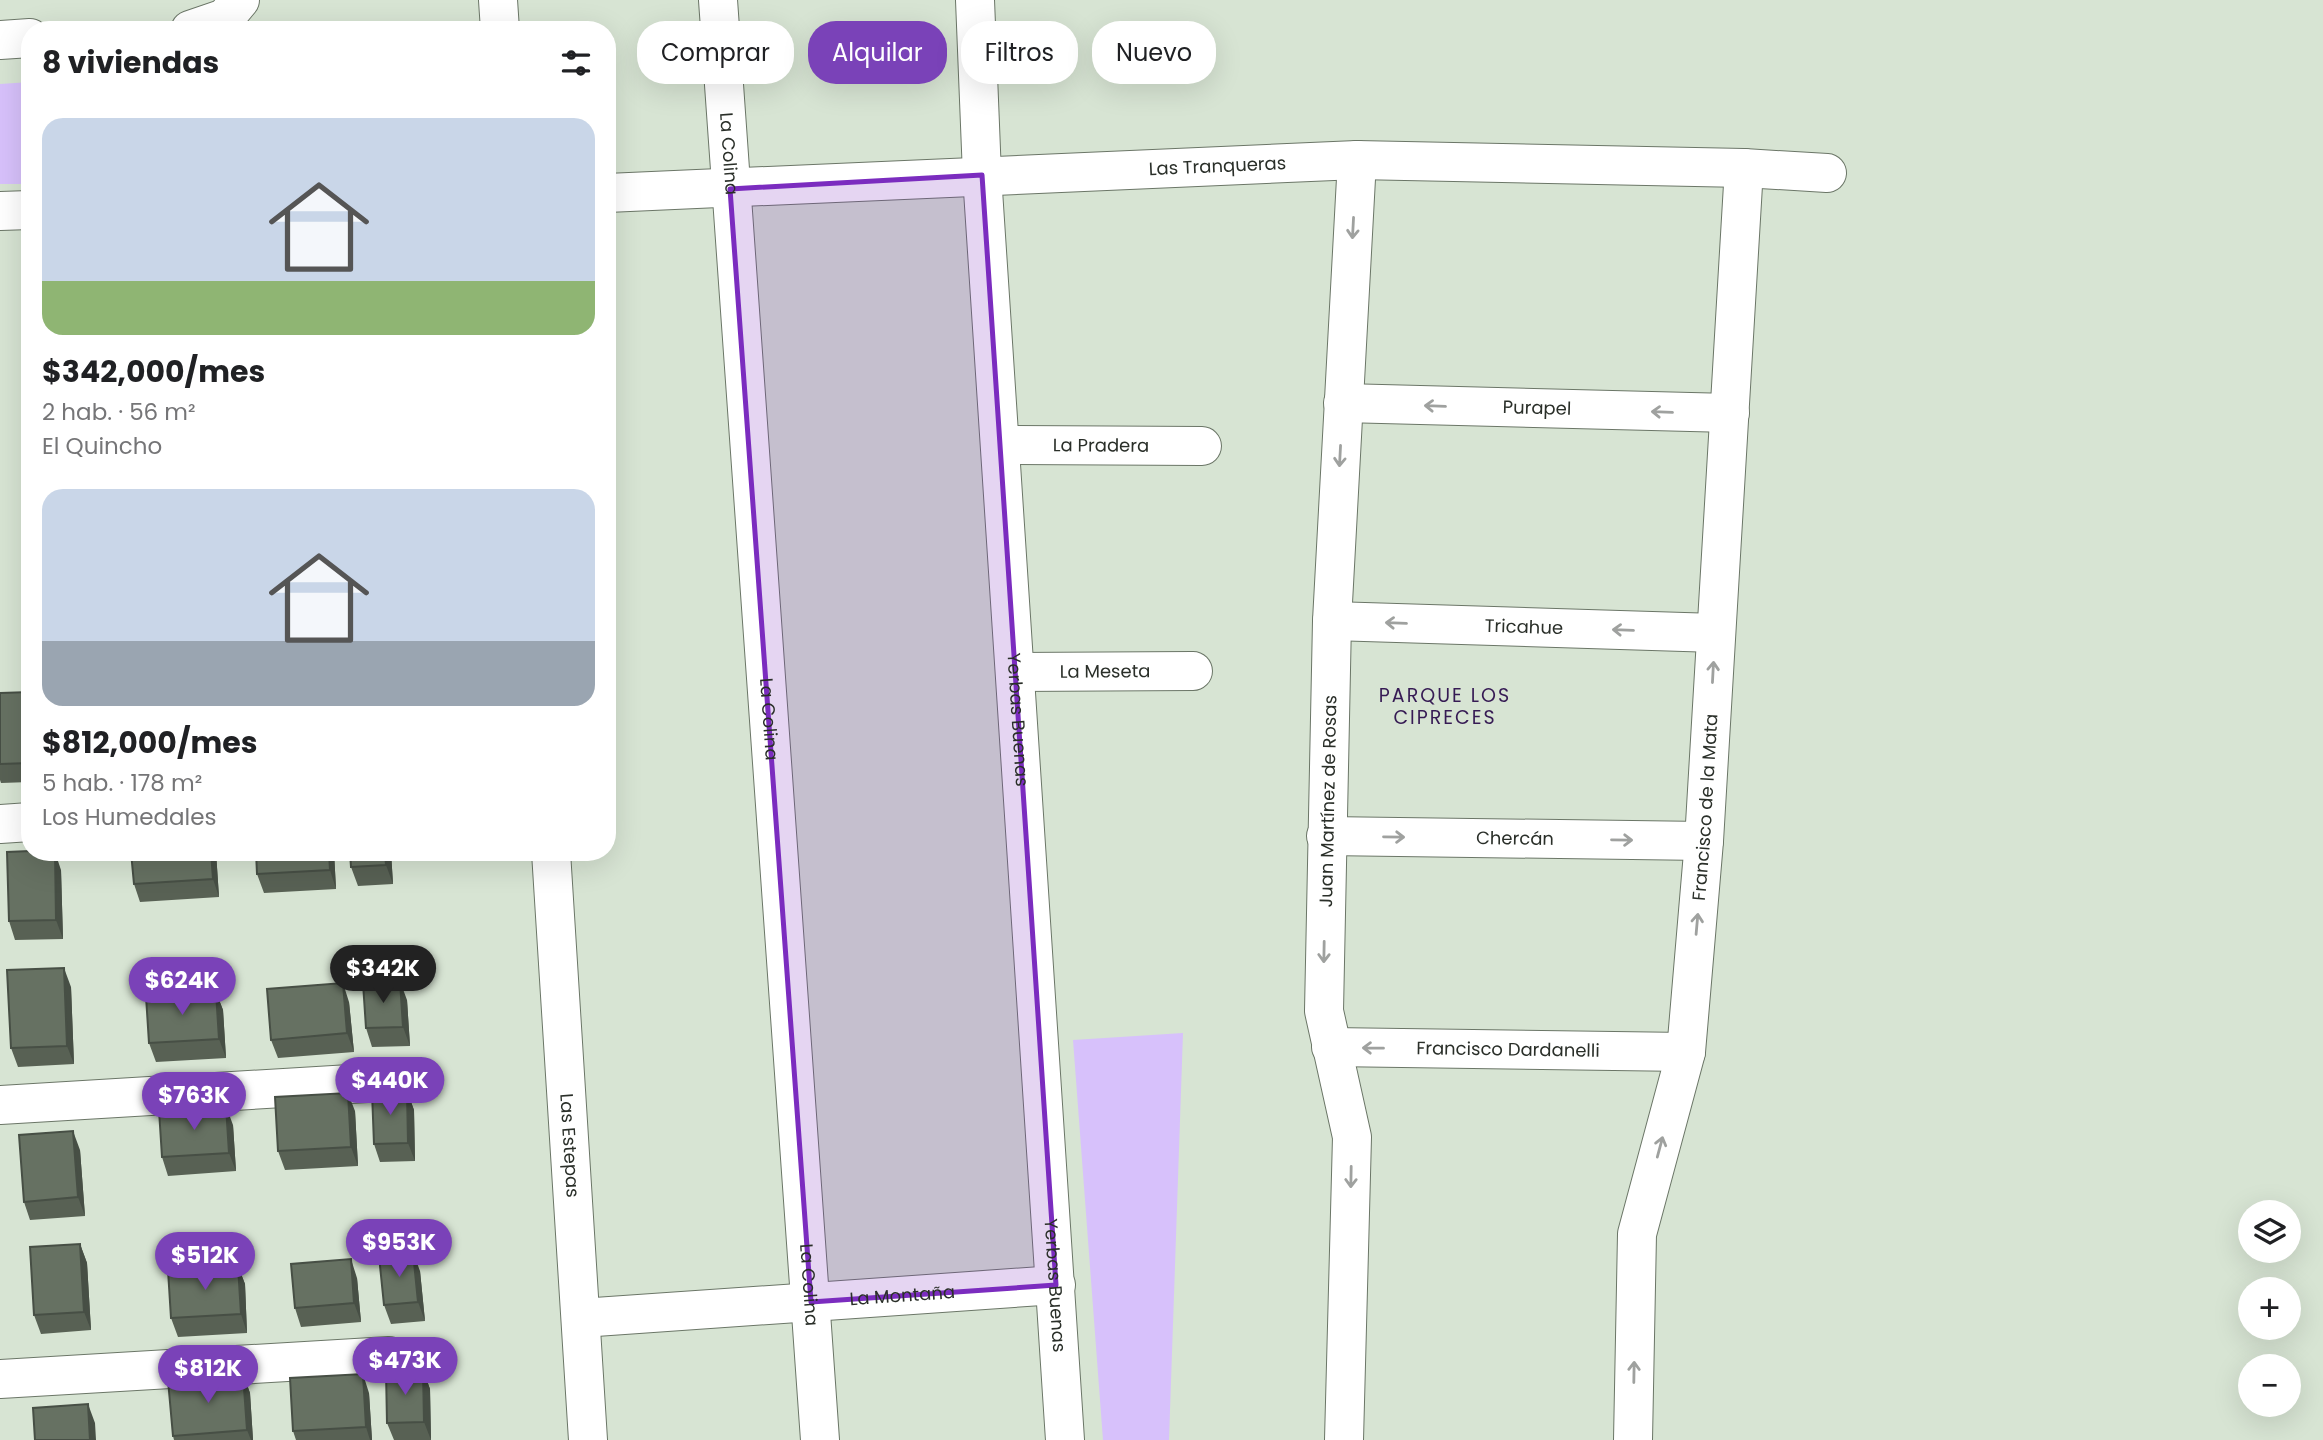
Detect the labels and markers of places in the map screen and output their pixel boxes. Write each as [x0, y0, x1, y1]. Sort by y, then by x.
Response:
pin: $342K [334, 946, 432, 1005]
pin: $624K [133, 958, 231, 1017]
pin: $440K [341, 1058, 439, 1117]
pin: $763K [145, 1072, 243, 1132]
pin: $953K [350, 1220, 448, 1279]
pin: $512K [156, 1232, 254, 1292]
pin: $473K [356, 1338, 454, 1397]
pin: $812K [159, 1346, 257, 1405]

